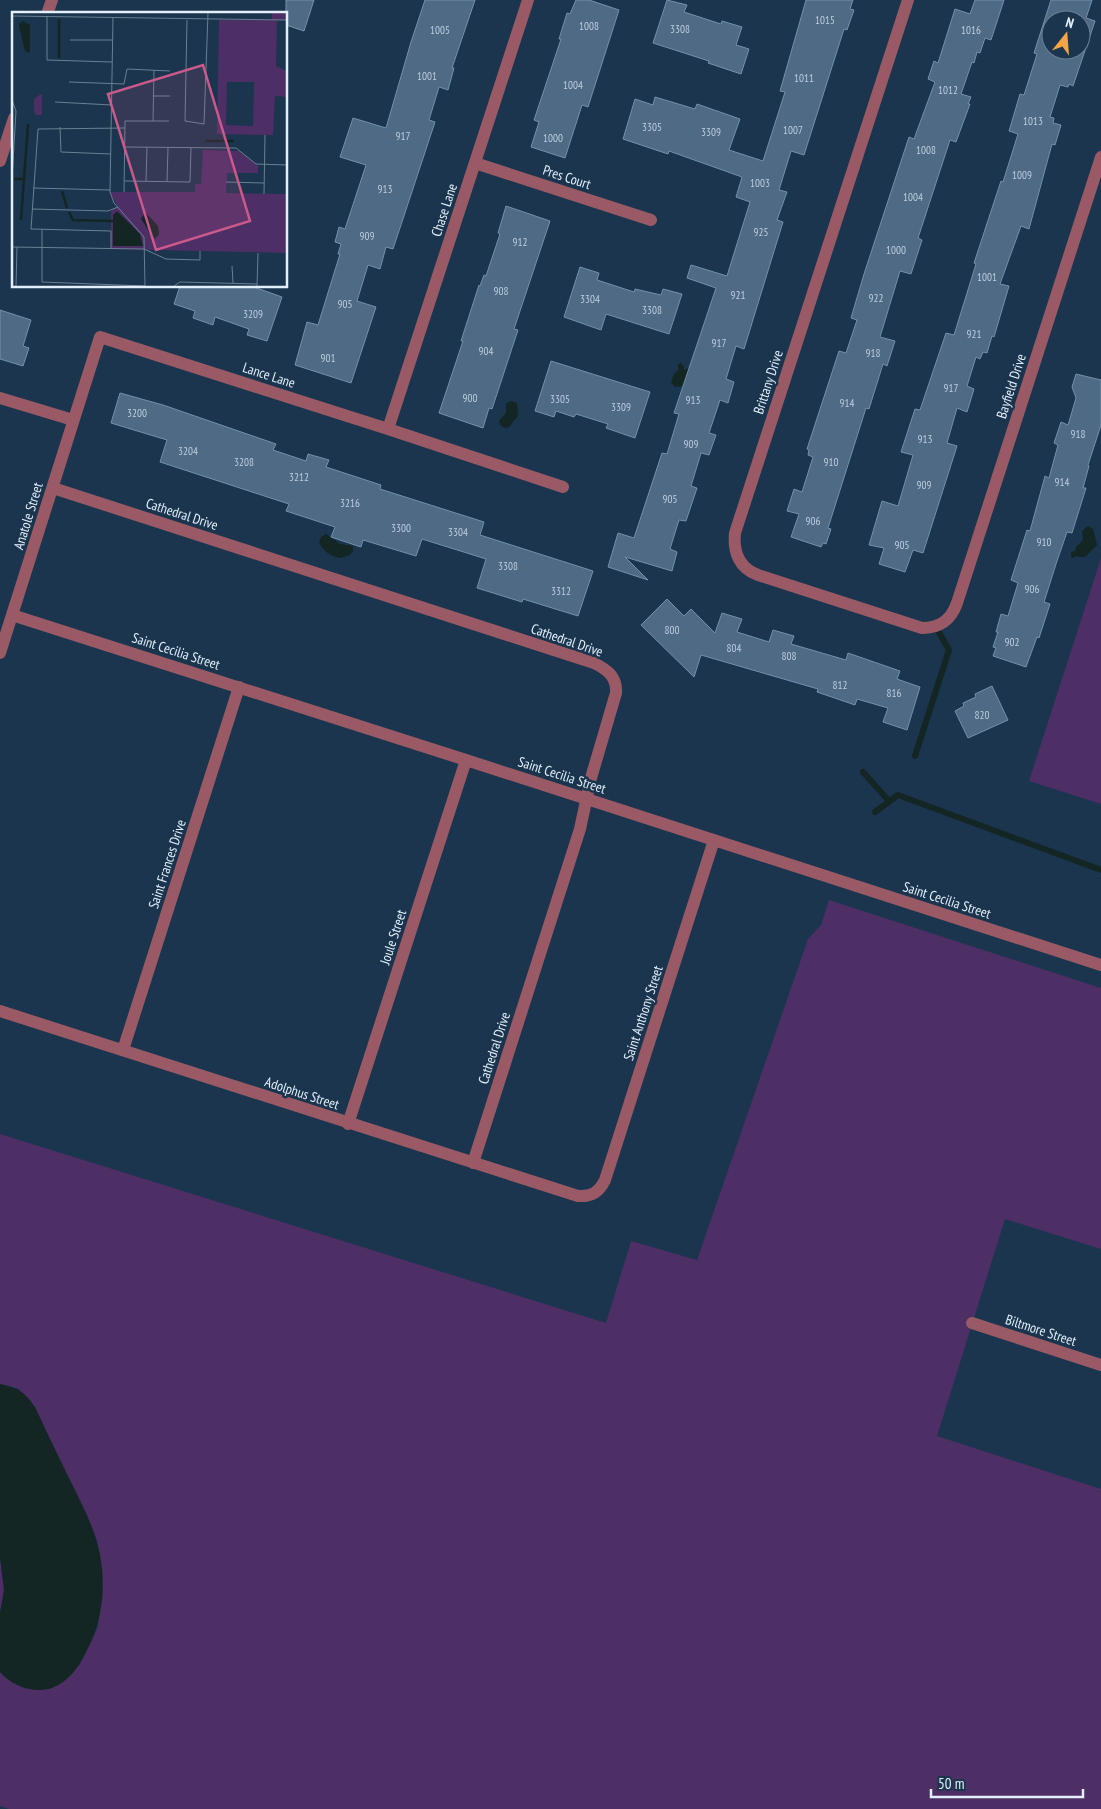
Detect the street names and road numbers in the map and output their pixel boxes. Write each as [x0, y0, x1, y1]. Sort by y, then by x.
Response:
street label: Pres Court [541, 161, 593, 193]
street label: Chase Lane [427, 181, 461, 239]
street label: Brittany Drive [749, 348, 787, 416]
street label: Bayfield Drive [992, 351, 1030, 421]
street label: Lance Lane [241, 358, 298, 392]
street label: Anatole Street [9, 480, 47, 552]
street label: Cathedral Drive [144, 494, 221, 534]
street label: Cathedral Drive [529, 619, 605, 661]
street label: Saint Cecilia Street [130, 628, 222, 674]
street label: Saint Cecilia Street [516, 752, 608, 798]
street label: Saint Frances Drive [144, 817, 190, 911]
street label: Saint Cecilia Street [901, 877, 993, 923]
street label: Joule Street [375, 907, 410, 968]
street label: Saint Anthony Street [619, 963, 667, 1063]
street label: Cathedral Drive [474, 1009, 514, 1086]
street label: Adolphus Street [263, 1073, 342, 1114]
street label: Biltmore Street [1003, 1310, 1079, 1350]

